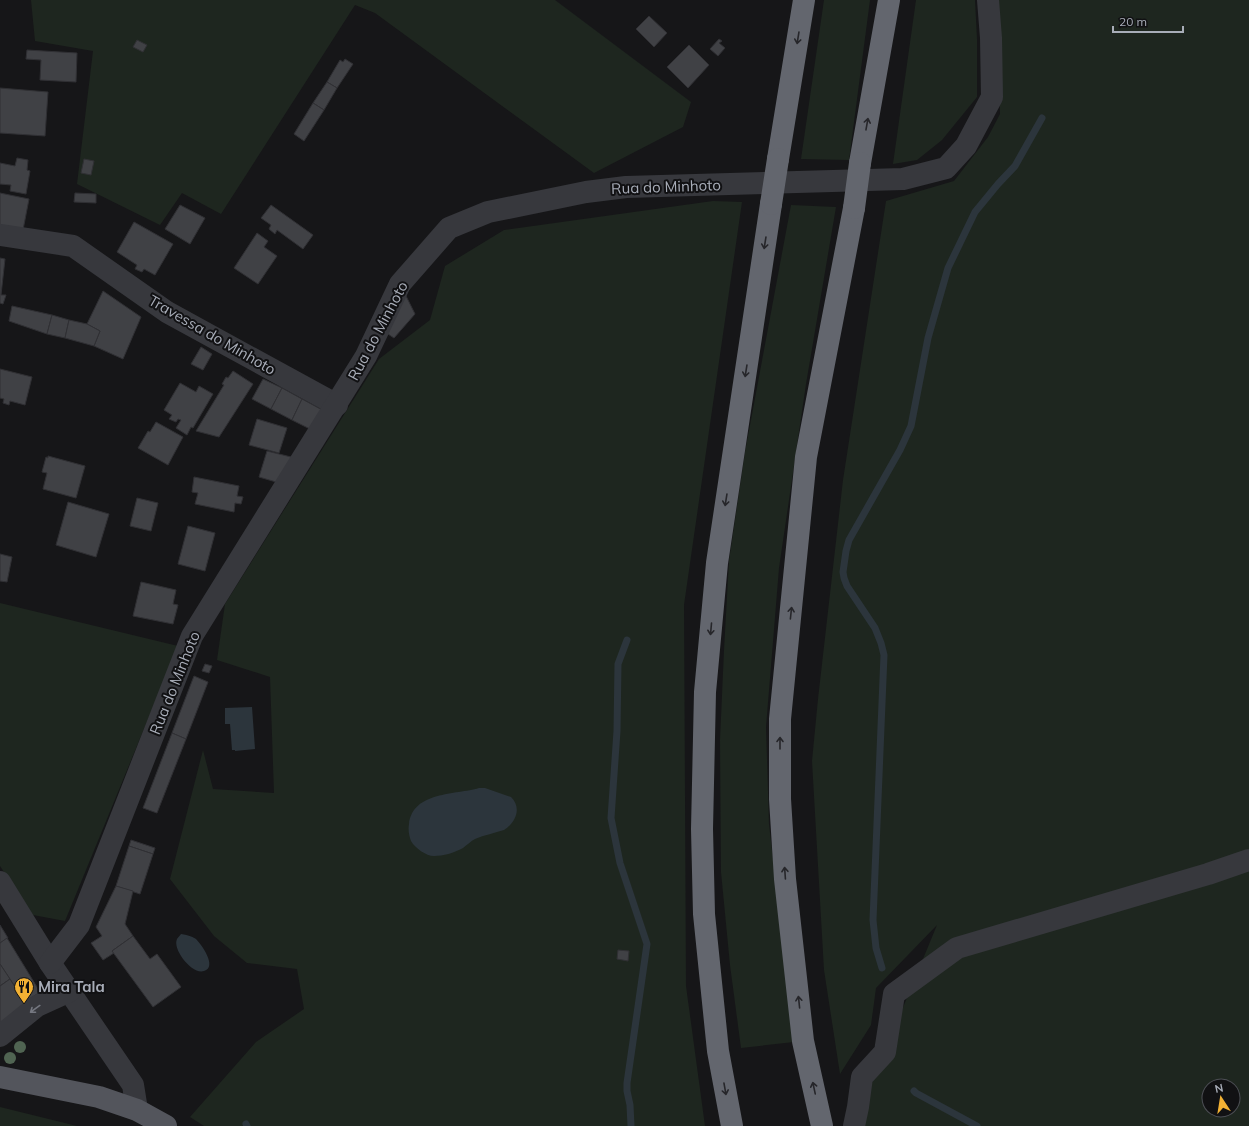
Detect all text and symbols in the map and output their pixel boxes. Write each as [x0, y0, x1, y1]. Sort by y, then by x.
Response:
scale bar [1113, 8, 1183, 34]
text: 20 m [1119, 14, 1147, 29]
one-way arrow [794, 32, 802, 45]
one-way arrow [863, 118, 871, 131]
street label: Rua do Minhoto [611, 175, 721, 198]
one-way arrow [761, 236, 769, 249]
street label: Rua do Minhoto [343, 278, 412, 384]
street label: Travessa do Minhoto [145, 290, 279, 379]
one-way arrow [742, 364, 750, 377]
one-way arrow [722, 493, 730, 506]
one-way arrow [787, 607, 794, 620]
one-way arrow [707, 622, 714, 635]
street label: Rua do Minhoto [145, 628, 204, 737]
one-way arrow [776, 737, 784, 750]
one-way arrow [781, 867, 788, 880]
restaurant icon: Mira Tala [13, 976, 35, 1004]
place label: Mira Tala [38, 977, 105, 996]
one-way arrow [795, 996, 803, 1009]
one-way arrow [29, 1004, 40, 1013]
north arrow [1201, 1078, 1241, 1118]
text: N [1213, 1081, 1224, 1096]
one-way arrow [721, 1082, 729, 1095]
one-way arrow [809, 1082, 817, 1095]

